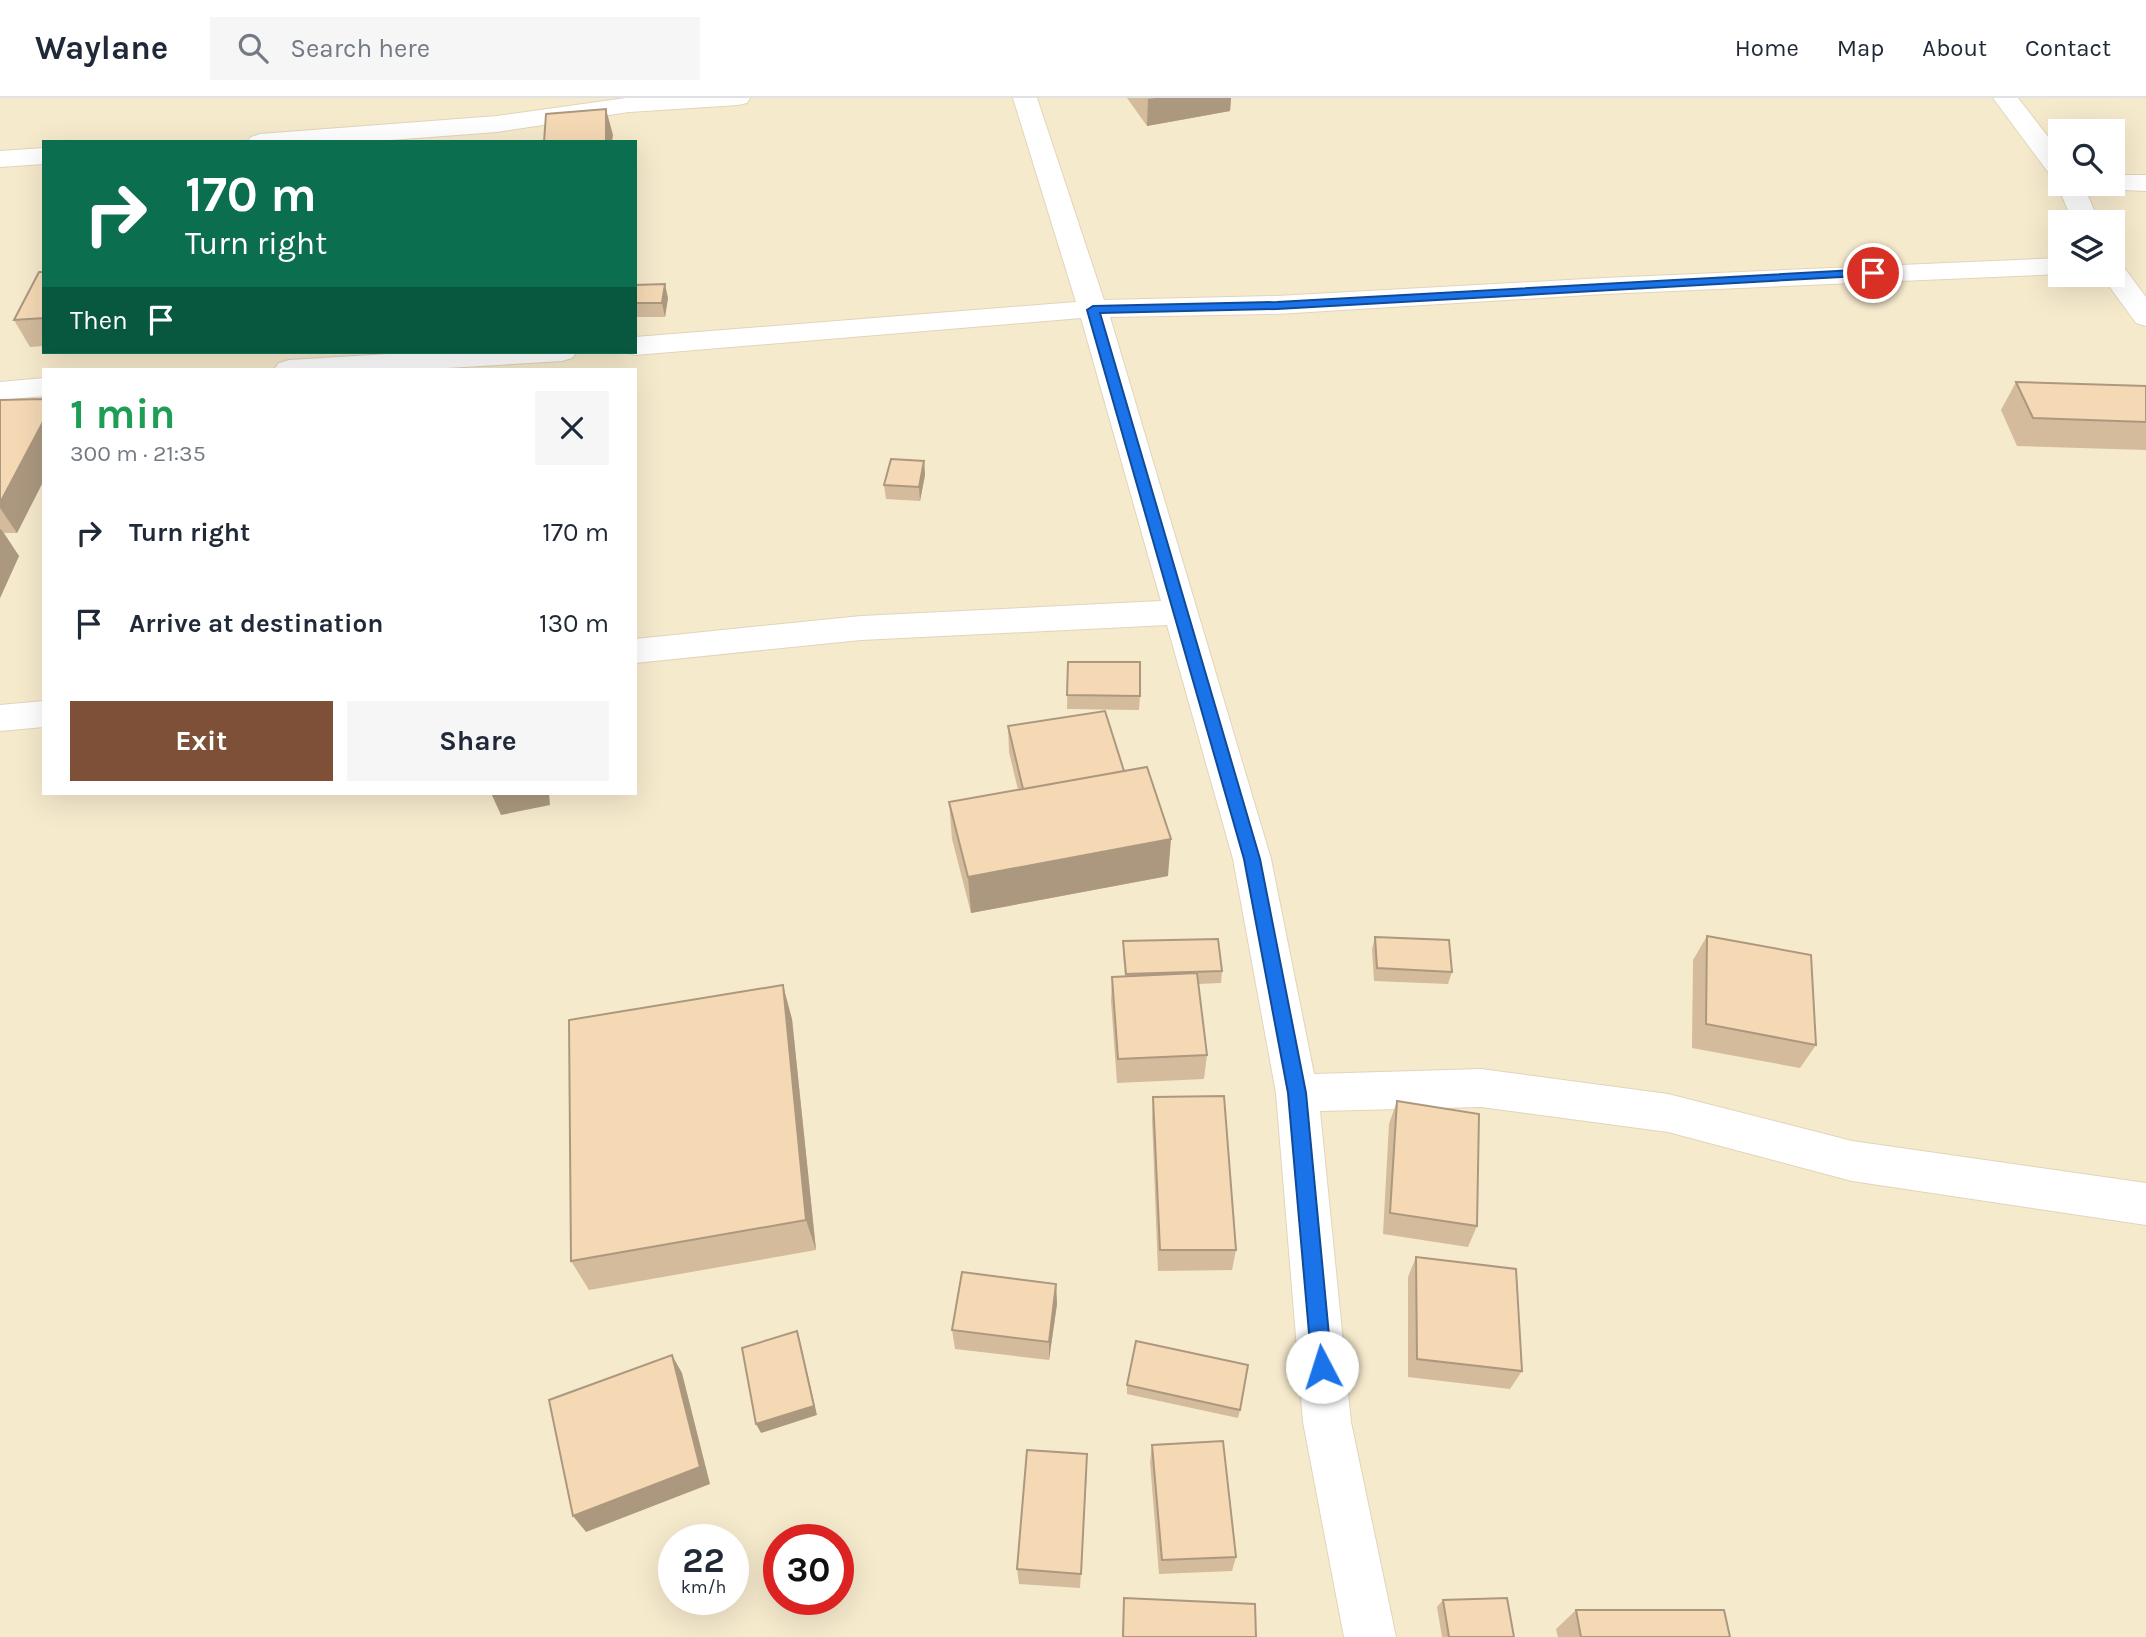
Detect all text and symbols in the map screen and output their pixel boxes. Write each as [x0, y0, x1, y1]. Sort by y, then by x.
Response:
search box [210, 17, 700, 80]
text: Waylane [35, 29, 168, 67]
icon: search [234, 29, 272, 67]
text: Search here [290, 33, 430, 64]
text: Home [1735, 34, 1799, 62]
text: Map [1837, 34, 1884, 62]
text: About [1922, 34, 1987, 62]
text: Contact [2025, 34, 2111, 62]
map controls [2048, 119, 2125, 287]
button: search [2048, 119, 2125, 196]
text: 170 m [185, 166, 317, 223]
icon: right [70, 168, 161, 259]
button: layers [2048, 210, 2125, 287]
text: Turn right [185, 225, 327, 262]
pin [1843, 243, 1903, 303]
icon: arrive [1854, 254, 1892, 292]
icon: arrive [142, 301, 180, 339]
text: Then [70, 305, 128, 336]
text: 1 min [70, 389, 175, 439]
button: close [535, 391, 609, 465]
text: 300 m · 21:35 [70, 440, 206, 467]
icon: right [70, 514, 108, 552]
text: Turn right [129, 517, 250, 548]
text: 170 m [542, 517, 609, 548]
icon: arrive [70, 605, 108, 643]
text: Arrive at destination [129, 608, 383, 639]
text: 130 m [539, 608, 609, 639]
button: Exit [70, 701, 333, 781]
button: Share [347, 701, 609, 781]
position arrow [1285, 1330, 1359, 1404]
speed limit sign: 30 [763, 1524, 854, 1615]
text: 22 [682, 1540, 725, 1581]
text: km/h [681, 1576, 726, 1598]

